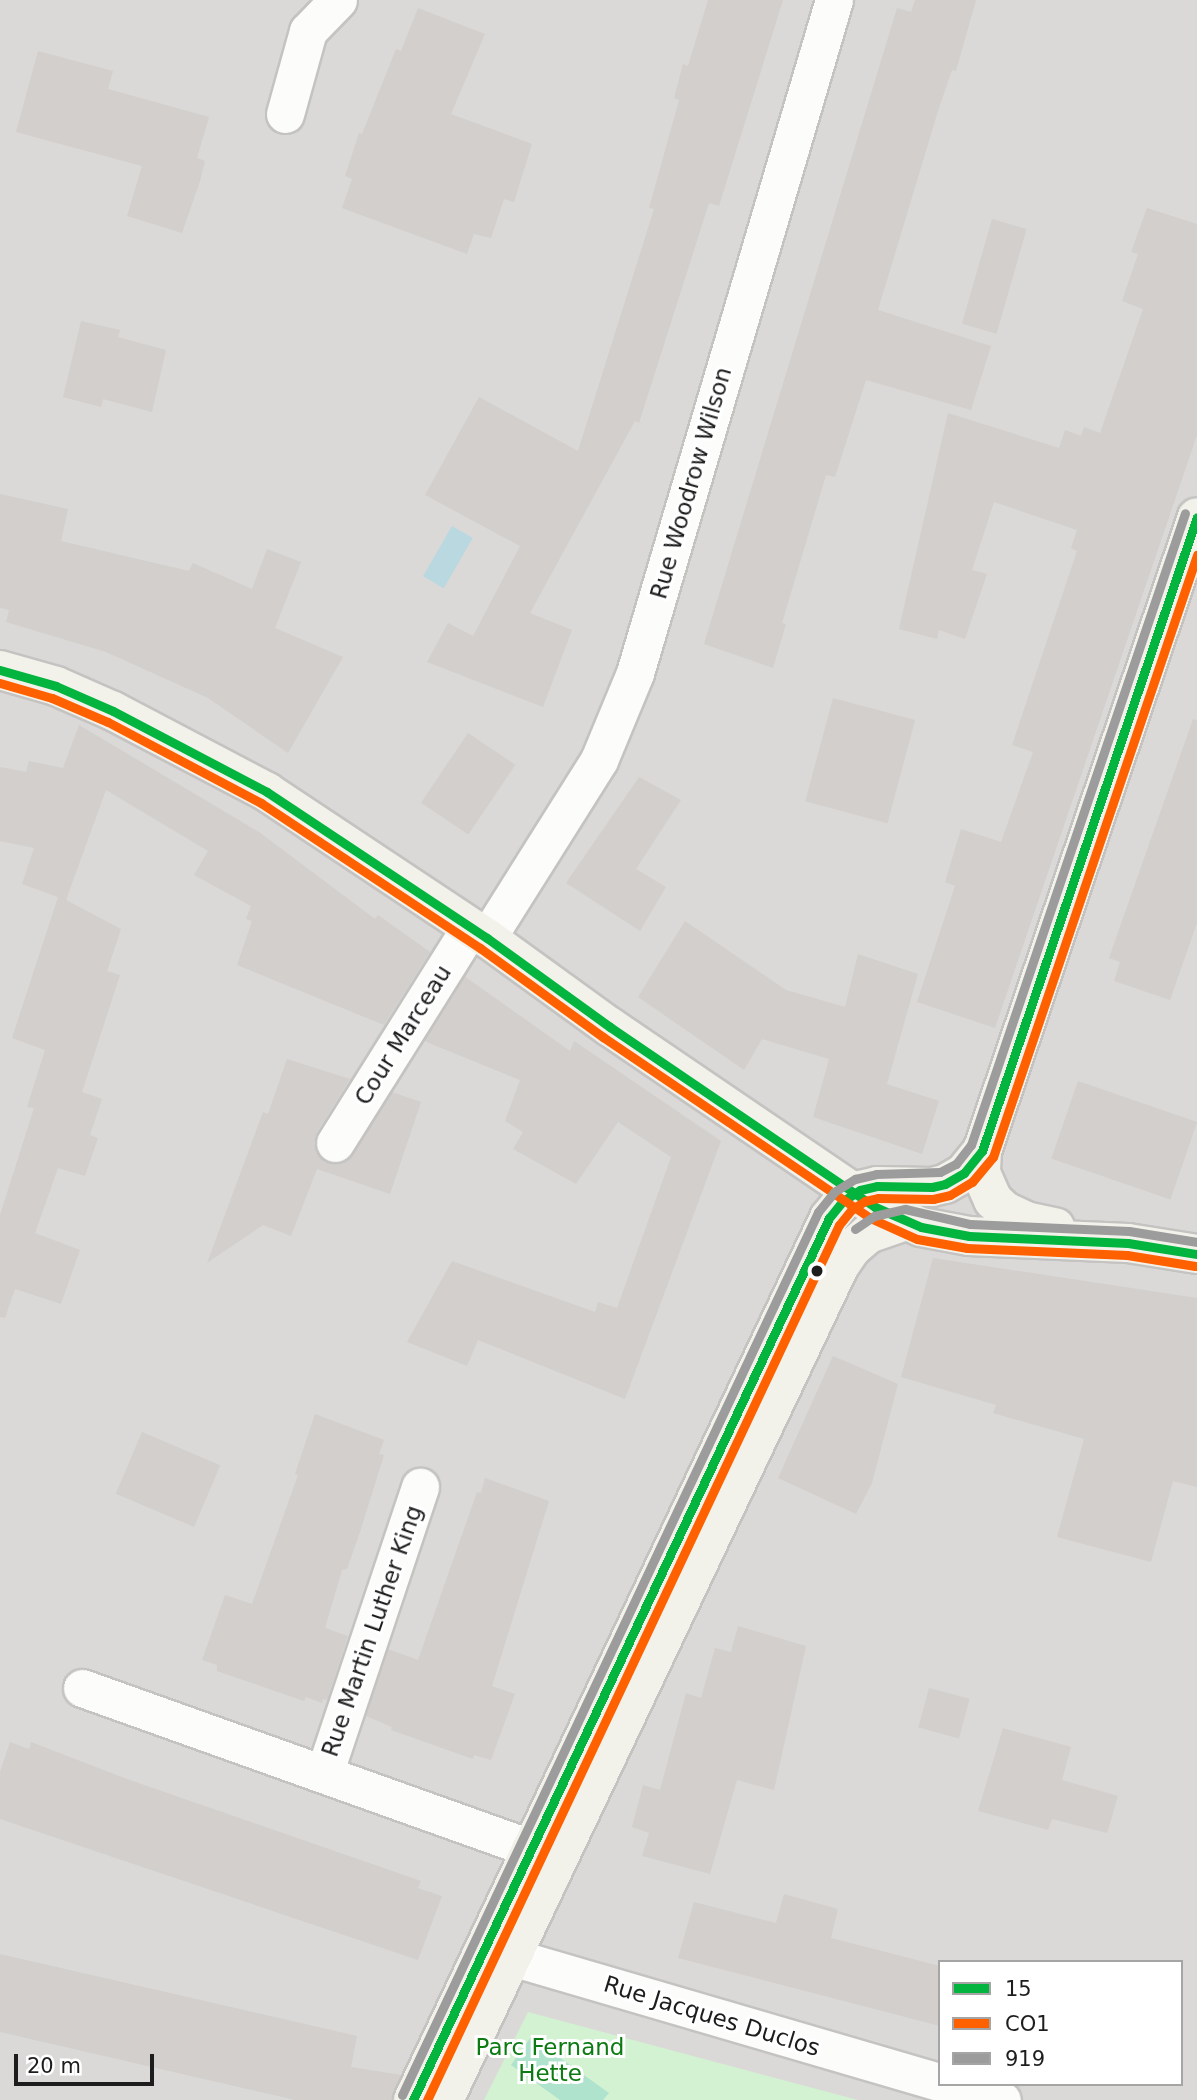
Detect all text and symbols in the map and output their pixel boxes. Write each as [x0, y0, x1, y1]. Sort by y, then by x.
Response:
street label: Rue Woodrow Wilson [645, 364, 737, 602]
street label: Cour Marceau [349, 960, 457, 1110]
unlabelled marker [810, 1264, 824, 1278]
street label: Rue Martin Luther King [316, 1502, 428, 1760]
legend [938, 1960, 1183, 2086]
street label: Rue Jacques Duclos [601, 1970, 823, 2062]
text: 15 [1005, 1977, 1032, 2001]
text: CO1 [1005, 2012, 1050, 2036]
park label: Parc Fernand Hette [476, 2033, 624, 2087]
scale bar [18, 2040, 158, 2084]
text: 919 [1005, 2047, 1045, 2071]
text: 20 m [27, 2054, 81, 2078]

